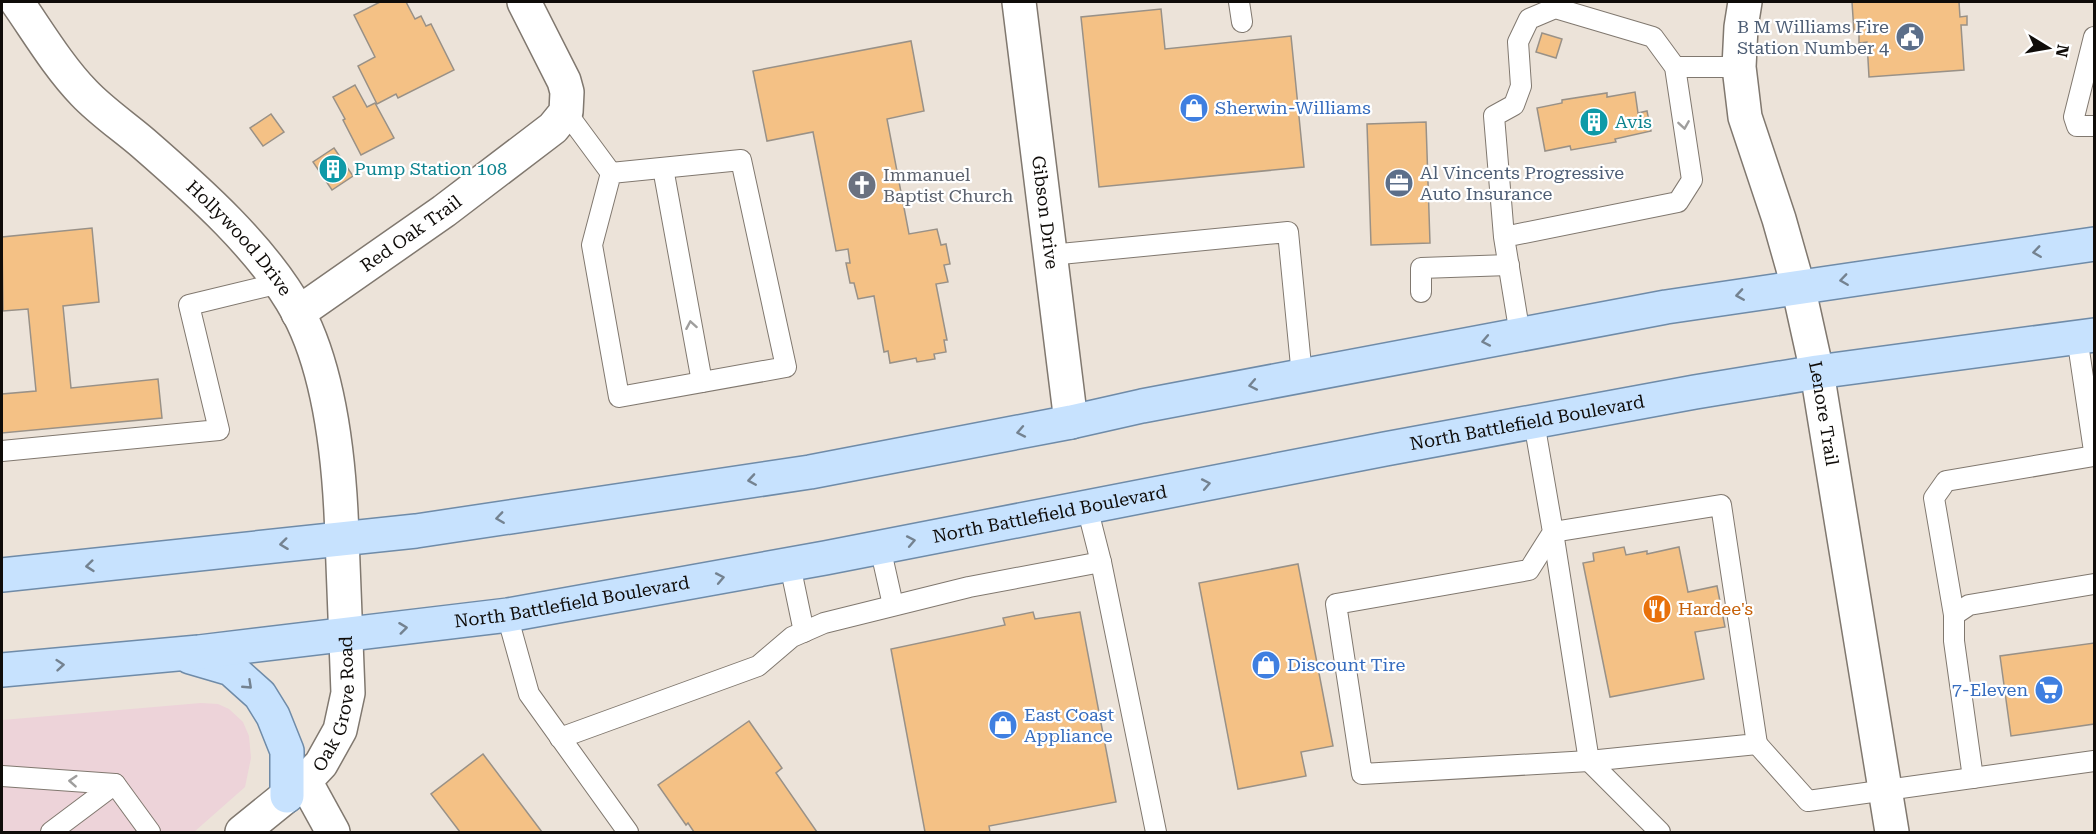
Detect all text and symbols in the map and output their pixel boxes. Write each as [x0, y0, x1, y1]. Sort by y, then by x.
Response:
place label: B M Williams Fire Station Number 4 [1737, 16, 1889, 58]
north arrow [2018, 18, 2078, 78]
public building icon: B M Williams Fire Station Number 4 [1894, 21, 1926, 53]
text: N [2052, 43, 2073, 59]
shop icon: Sherwin-Williams [1178, 92, 1210, 124]
place label: Sherwin-Williams [1215, 97, 1371, 118]
building icon: Avis [1578, 106, 1610, 138]
place label: Avis [1615, 111, 1652, 132]
one-way arrow [1677, 121, 1689, 130]
building icon: Pump Station 108 [317, 153, 349, 185]
street label: Gibson Drive [1028, 154, 1063, 270]
place label: Pump Station 108 [354, 158, 507, 179]
place label: Al Vincents Progressive Auto Insurance [1420, 162, 1624, 204]
place label: Immanuel Baptist Church [883, 164, 1014, 206]
office icon: Al Vincents Progressive Auto Insurance [1383, 167, 1415, 199]
church icon: Immanuel Baptist Church [846, 169, 878, 201]
street label: Hollywood Drive [182, 176, 297, 300]
street label: Red Oak Trail [356, 190, 466, 276]
one-way arrow [2032, 246, 2041, 258]
one-way arrow [1839, 273, 1848, 285]
one-way arrow [1735, 289, 1745, 301]
one-way arrow [685, 320, 698, 330]
one-way arrow [1482, 334, 1492, 347]
street label: Lenore Trail [1805, 359, 1843, 468]
one-way arrow [1249, 378, 1259, 391]
street label: North Battlefield Boulevard [1408, 390, 1646, 454]
one-way arrow [1016, 425, 1026, 438]
one-way arrow [748, 474, 757, 486]
one-way arrow [1200, 478, 1210, 491]
street label: North Battlefield Boulevard [931, 481, 1169, 547]
one-way arrow [495, 511, 505, 524]
one-way arrow [906, 535, 916, 548]
one-way arrow [279, 538, 288, 550]
one-way arrow [85, 559, 94, 572]
street label: North Battlefield Boulevard [453, 572, 691, 631]
one-way arrow [715, 572, 725, 585]
restaurant icon: Hardee's [1641, 593, 1673, 625]
place label: Hardee's [1678, 598, 1753, 619]
one-way arrow [398, 623, 408, 635]
street label: Oak Grove Road [308, 635, 358, 775]
shop icon: Discount Tire [1250, 649, 1282, 681]
place label: Discount Tire [1287, 654, 1405, 675]
one-way arrow [55, 658, 64, 671]
supermarket icon: 7-Eleven [2033, 674, 2065, 706]
one-way arrow [242, 678, 252, 689]
place label: 7-Eleven [1952, 679, 2028, 700]
place label: East Coast Appliance [1024, 704, 1114, 746]
shop icon: East Coast Appliance [987, 709, 1019, 741]
one-way arrow [69, 775, 78, 788]

